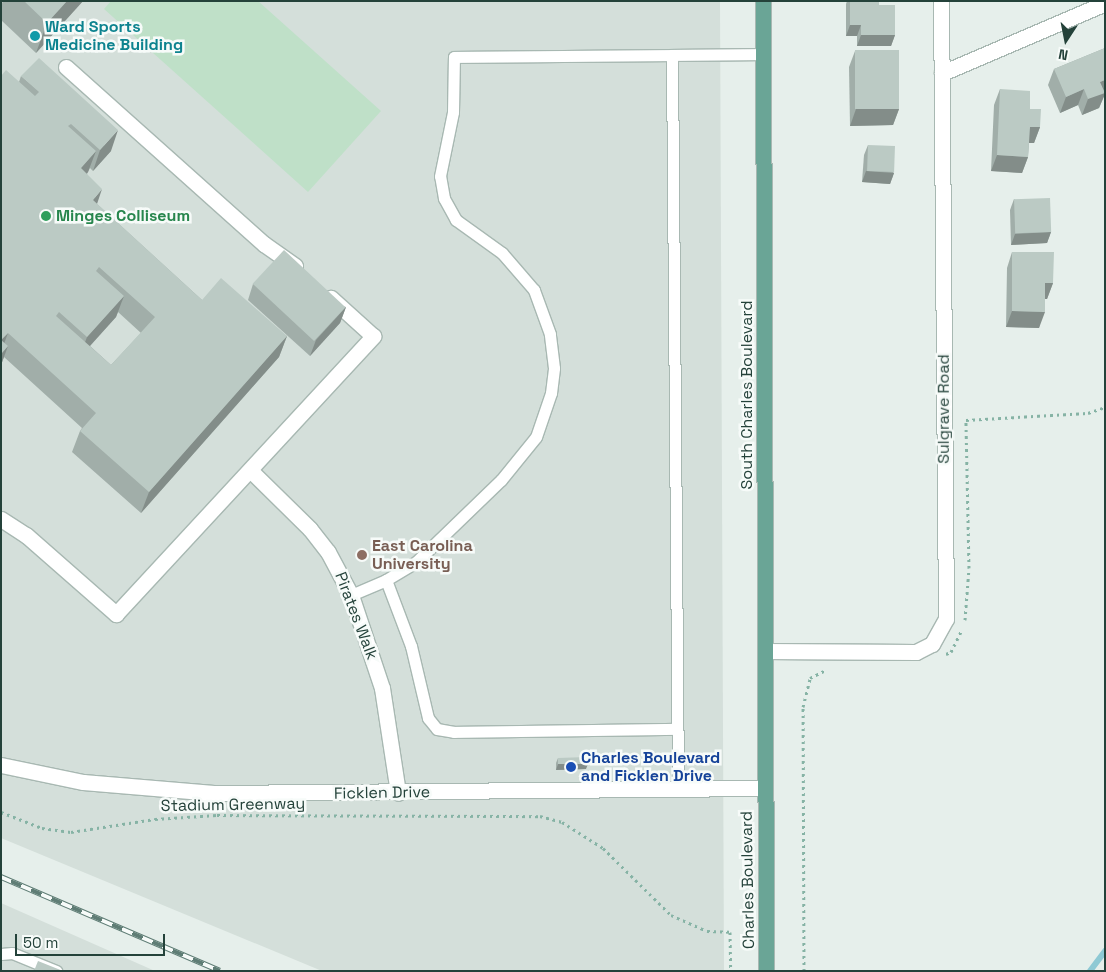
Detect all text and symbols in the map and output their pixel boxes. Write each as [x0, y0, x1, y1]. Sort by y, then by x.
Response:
north arrow [1041, 15, 1091, 65]
place label: Ward Sports Medicine Building [45, 17, 183, 55]
marker: Ward Sports Medicine Building [29, 30, 41, 42]
text: N [1057, 45, 1069, 64]
place label: Minges Colliseum [56, 206, 190, 226]
marker: Minges Colliseum [40, 210, 52, 222]
street label: South Charles Boulevard [737, 301, 757, 489]
street label: Sulgrave Road [934, 354, 954, 464]
place label: East Carolina University [372, 536, 473, 574]
marker: East Carolina University [356, 549, 368, 561]
street label: Pirates Walk [330, 569, 382, 663]
place label: Charles Boulevard and Ficklen Drive [581, 748, 720, 786]
marker: Charles Boulevard and Ficklen Drive [565, 761, 577, 773]
street label: Ficklen Drive [334, 783, 430, 803]
street label: Stadium Greenway [161, 794, 305, 816]
street label: Charles Boulevard [737, 811, 759, 949]
scale bar [18, 924, 168, 956]
text: 50 m [23, 933, 58, 952]

